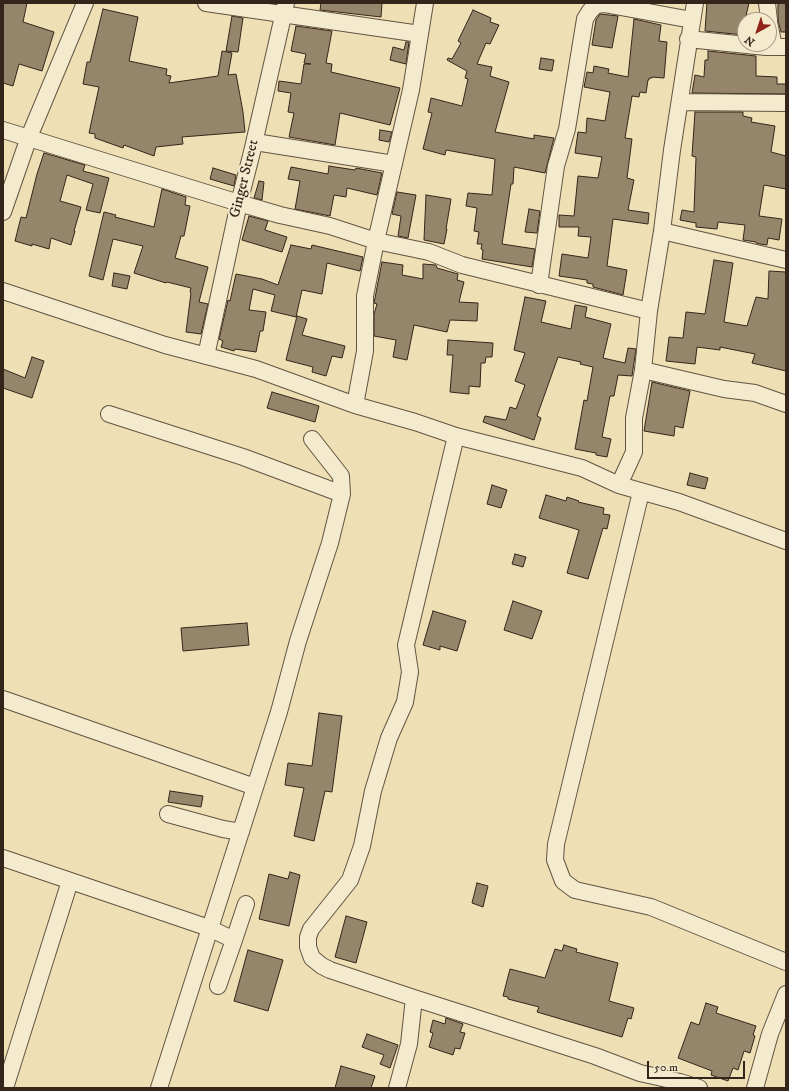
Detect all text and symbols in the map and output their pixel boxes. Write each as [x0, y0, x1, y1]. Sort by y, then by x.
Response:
north arrow [737, 12, 777, 52]
text: N [742, 32, 758, 49]
street label: Ginger Street [227, 138, 263, 220]
scale bar [649, 1053, 747, 1079]
text: 50 m [654, 1060, 678, 1075]

